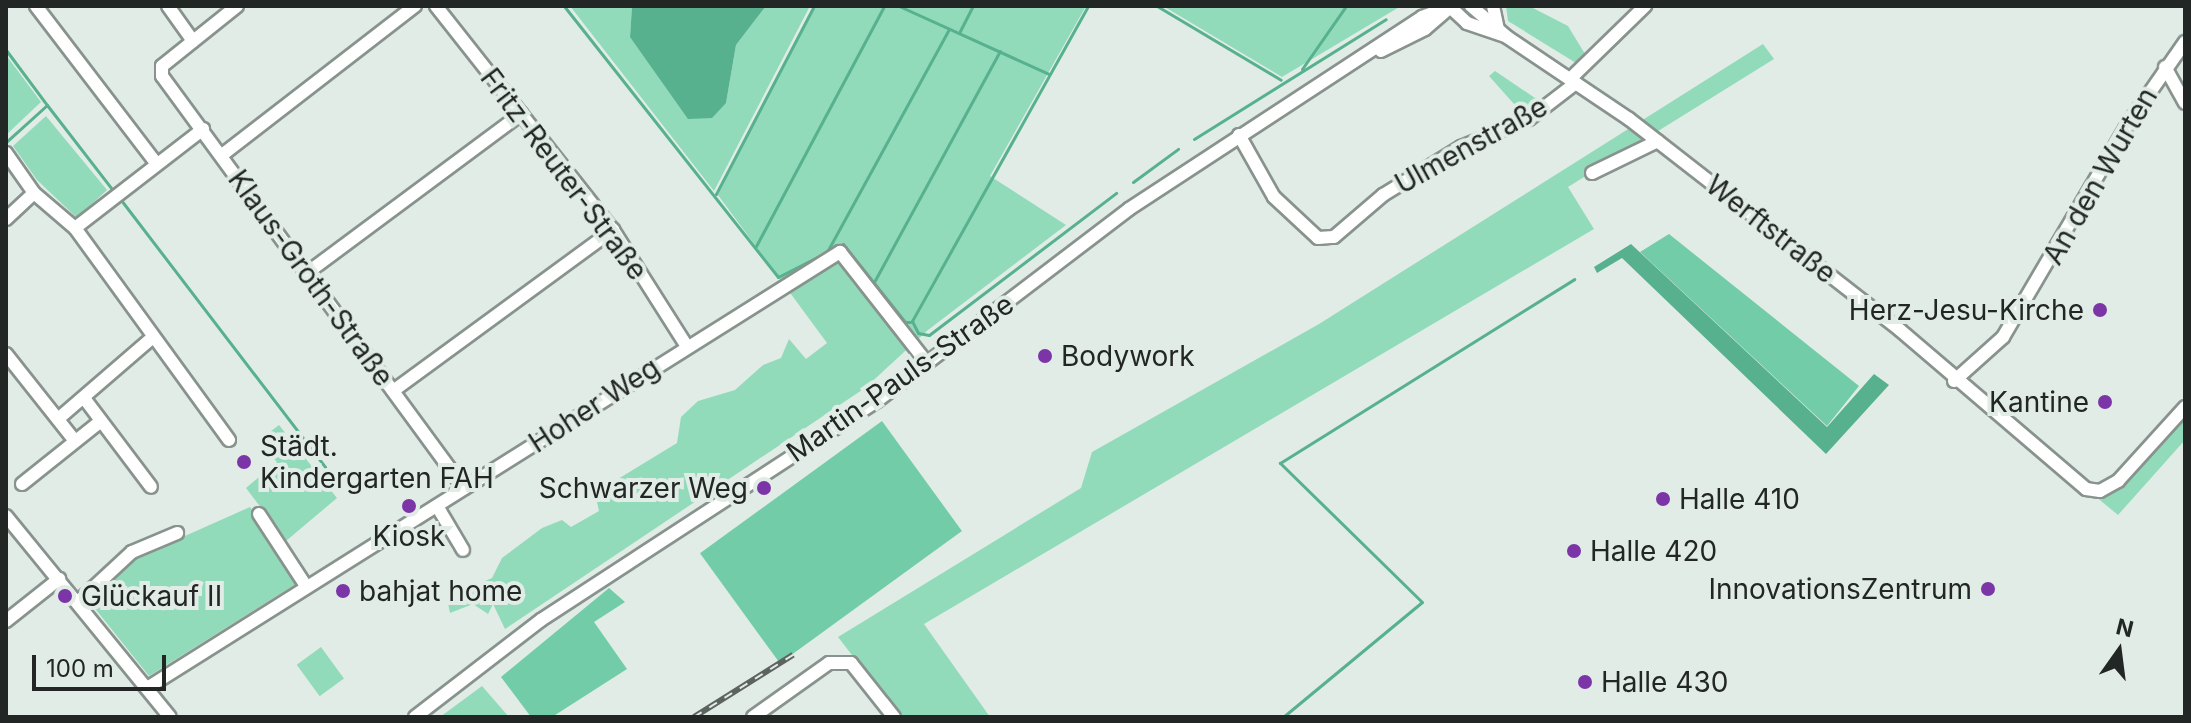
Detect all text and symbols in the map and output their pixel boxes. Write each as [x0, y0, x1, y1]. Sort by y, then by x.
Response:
street label: Fritz-Reuter-Straße [474, 62, 654, 286]
street label: An den Wurten [2036, 82, 2164, 270]
street label: Ulmenstraße [1389, 89, 1553, 201]
street label: Klaus-Groth-Straße [221, 163, 401, 393]
street label: Werftstraße [1699, 168, 1843, 290]
street label: Martin-Pauls-Straße [780, 287, 1020, 469]
place label: Herz-Jesu-Kirche [1849, 293, 2084, 327]
marker: Herz-Jesu-Kirche [2091, 301, 2109, 319]
place label: Bodywork [1061, 339, 1195, 373]
marker: Bodywork [1036, 347, 1054, 365]
street label: Hoher Weg [523, 350, 665, 460]
place label: Kantine [1989, 385, 2089, 419]
marker: Kantine [2096, 393, 2114, 411]
place label: Städt. Kindergarten FAH [260, 429, 494, 495]
marker: Städt. Kindergarten FAH [235, 453, 253, 471]
place label: Schwarzer Weg [539, 471, 748, 505]
marker: Schwarzer Weg [755, 479, 773, 497]
place label: Halle 410 [1679, 482, 1800, 516]
marker: Halle 410 [1654, 490, 1672, 508]
marker: Kiosk [400, 497, 418, 515]
place label: Kiosk [373, 519, 445, 553]
place label: Halle 420 [1590, 534, 1717, 568]
marker: Halle 420 [1565, 542, 1583, 560]
place label: InnovationsZentrum [1709, 572, 1972, 606]
place label: bahjat home [359, 574, 522, 608]
place label: Glückauf II [81, 579, 222, 613]
marker: InnovationsZentrum [1979, 580, 1997, 598]
marker: bahjat home [334, 582, 352, 600]
marker: Glückauf II [56, 587, 74, 605]
north arrow [2079, 611, 2159, 691]
text: N [2114, 613, 2136, 642]
scale bar [36, 639, 170, 689]
text: 100 m [46, 654, 114, 683]
place label: Halle 430 [1601, 665, 1728, 699]
marker: Halle 430 [1576, 673, 1594, 691]

